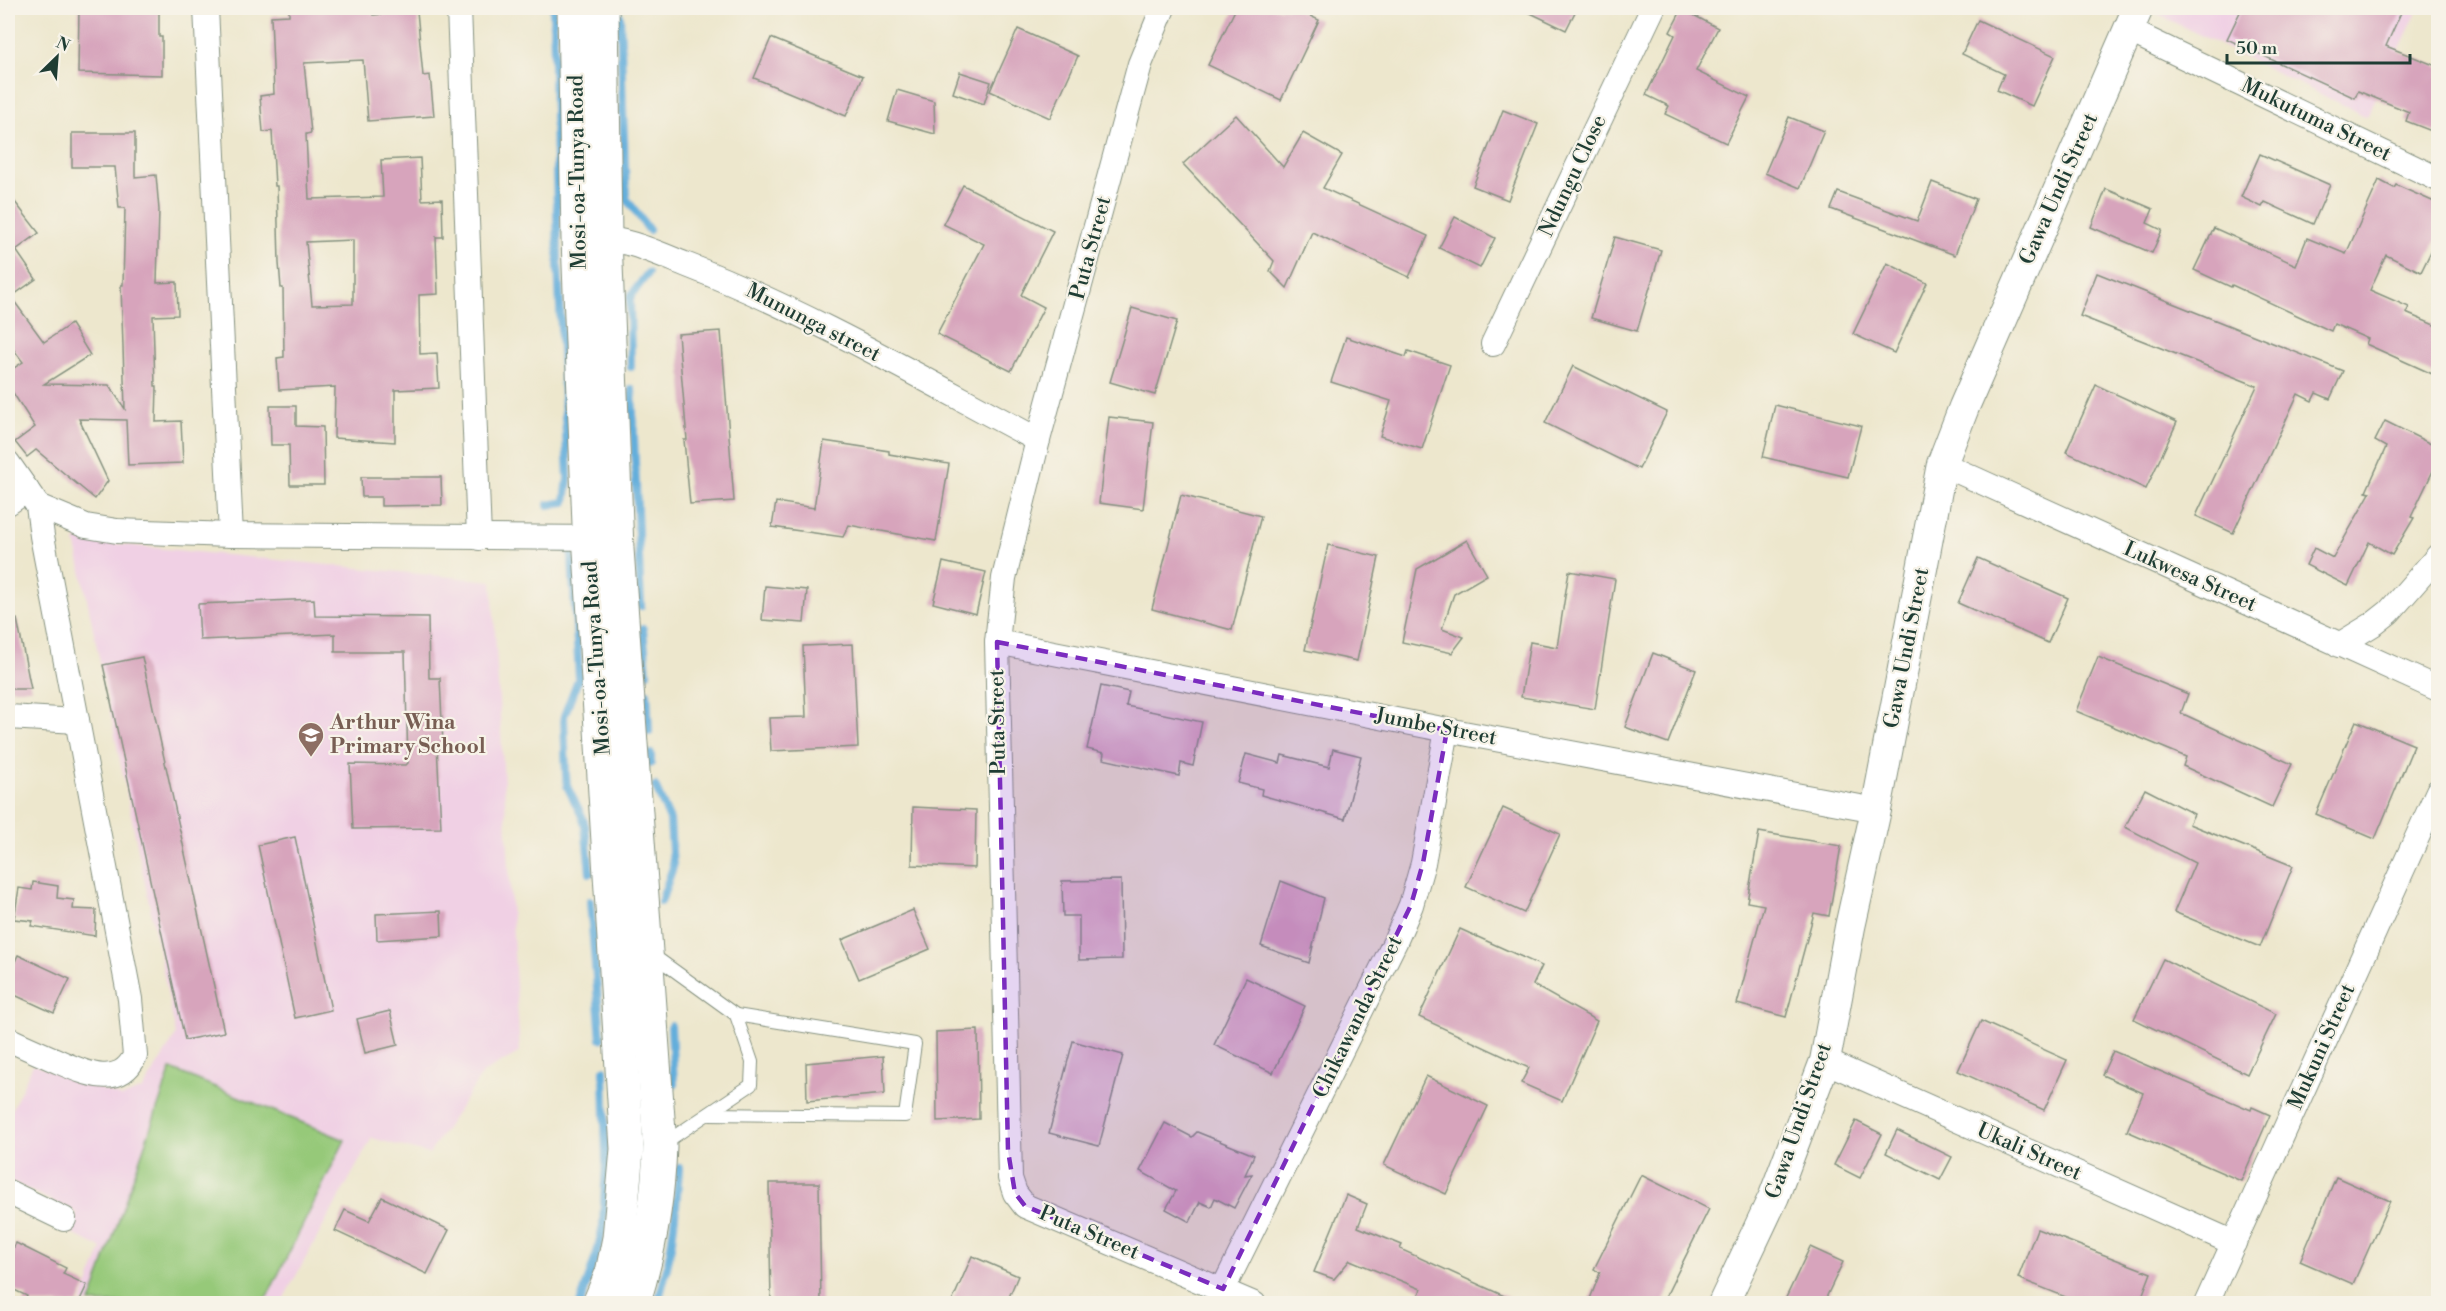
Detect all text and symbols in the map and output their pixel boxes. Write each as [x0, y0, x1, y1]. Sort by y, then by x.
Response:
north arrow [27, 27, 87, 87]
scale bar [2227, 27, 2410, 65]
text: N [53, 33, 73, 56]
text: 50 m [2236, 37, 2278, 60]
street label: Mukutuma Street [2237, 72, 2396, 168]
street label: Mosi-oa-Tunya Road [563, 74, 593, 270]
street label: Gawa Undi Street [2014, 109, 2104, 269]
street label: Ndungu Close [1533, 111, 1613, 241]
street label: Puta Street [1065, 193, 1117, 303]
street label: Mununga street [741, 278, 885, 368]
street label: Lukwesa Street [2119, 536, 2261, 618]
street label: Mosi-oa-Tunya Road [577, 560, 617, 756]
street label: Gawa Undi Street [1879, 565, 1935, 731]
street label: Puta Street [984, 668, 1012, 775]
street label: Jumbe Street [1372, 702, 1500, 752]
place label: Arthur Wina Primary School [329, 710, 486, 760]
school or university icon: Arthur Wina Primary School [296, 720, 326, 758]
street label: Chikawanda Street [1307, 931, 1409, 1103]
street label: Mukuni Street [2283, 980, 2362, 1114]
street label: Gawa Undi Street [1760, 1039, 1838, 1202]
street label: Ukali Street [1972, 1117, 2086, 1187]
street label: Puta Street [1035, 1200, 1144, 1266]

